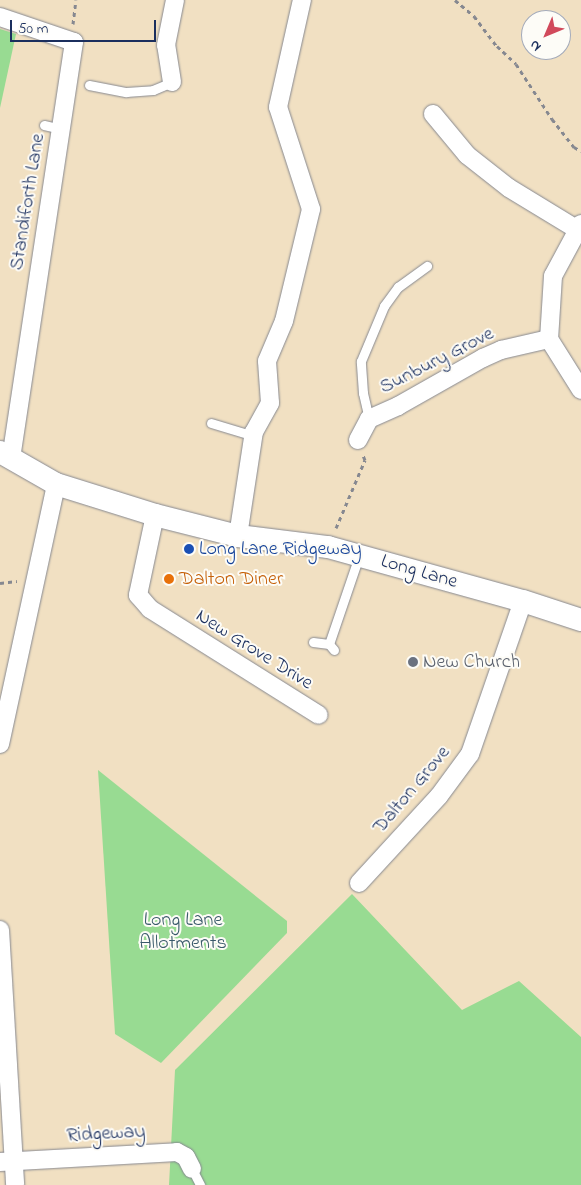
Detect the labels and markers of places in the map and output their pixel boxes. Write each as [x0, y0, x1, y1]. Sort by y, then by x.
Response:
place label: Long Lane Ridgeway [199, 537, 362, 561]
marker: Long Lane Ridgeway [183, 543, 195, 555]
place label: Dalton Diner [179, 567, 283, 591]
marker: Dalton Diner [163, 573, 175, 585]
place label: New Church [423, 650, 520, 674]
marker: New Church [407, 656, 419, 668]

